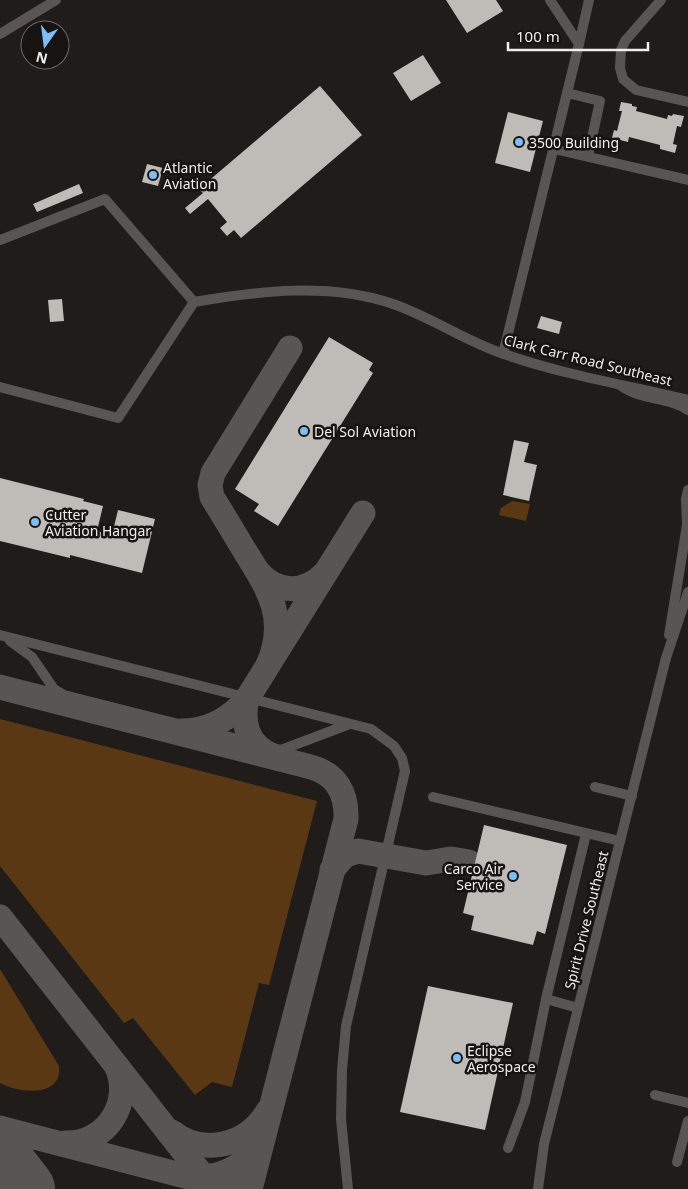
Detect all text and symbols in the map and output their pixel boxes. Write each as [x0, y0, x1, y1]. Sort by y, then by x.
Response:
north arrow [20, 20, 70, 70]
scale bar [508, 20, 648, 52]
text: 100 m [516, 26, 560, 46]
text: N [34, 48, 50, 69]
place label: 3500 Building [529, 133, 619, 152]
marker: 3500 Building [513, 136, 525, 148]
place label: Atlantic Aviation [163, 158, 216, 193]
marker: Atlantic Aviation [147, 169, 159, 181]
street label: Clark Carr Road Southeast [502, 330, 674, 390]
place label: Del Sol Aviation [314, 422, 416, 441]
marker: Del Sol Aviation [298, 425, 310, 437]
place label: Cutter Aviation Hangar [45, 505, 151, 540]
marker: Cutter Aviation Hangar [29, 516, 41, 528]
street label: Spirit Drive Southeast [560, 849, 612, 991]
place label: Carco Air Service [444, 859, 503, 894]
marker: Carco Air Service [507, 870, 519, 882]
place label: Eclipse Aerospace [467, 1041, 536, 1076]
marker: Eclipse Aerospace [451, 1052, 463, 1064]

